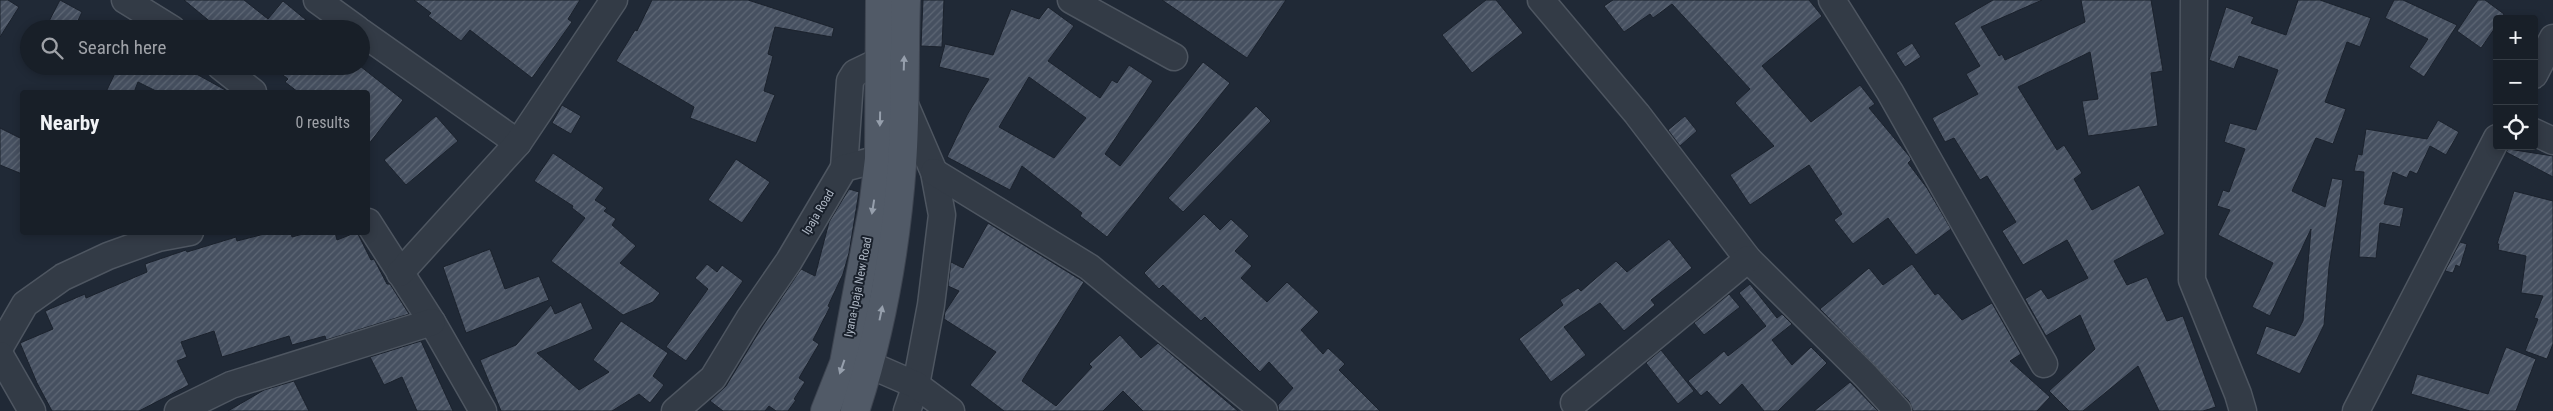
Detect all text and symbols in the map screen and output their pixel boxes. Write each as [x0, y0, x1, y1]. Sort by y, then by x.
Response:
map controls [2493, 15, 2538, 150]
button: + [2493, 15, 2538, 60]
search box [20, 20, 370, 75]
icon: search [38, 34, 66, 62]
text: Search here [78, 36, 166, 59]
one-way arrow [900, 55, 908, 71]
button: − [2493, 60, 2538, 105]
button: locate [2493, 105, 2538, 150]
text: Nearby [40, 111, 99, 135]
one-way arrow [876, 111, 884, 127]
text: 0 results [295, 113, 350, 132]
street label: Ipaja Road [799, 187, 837, 237]
one-way arrow [869, 200, 877, 216]
street label: Iyana-Ipaja New Road [841, 236, 875, 338]
one-way arrow [877, 305, 885, 321]
one-way arrow [838, 359, 845, 374]

